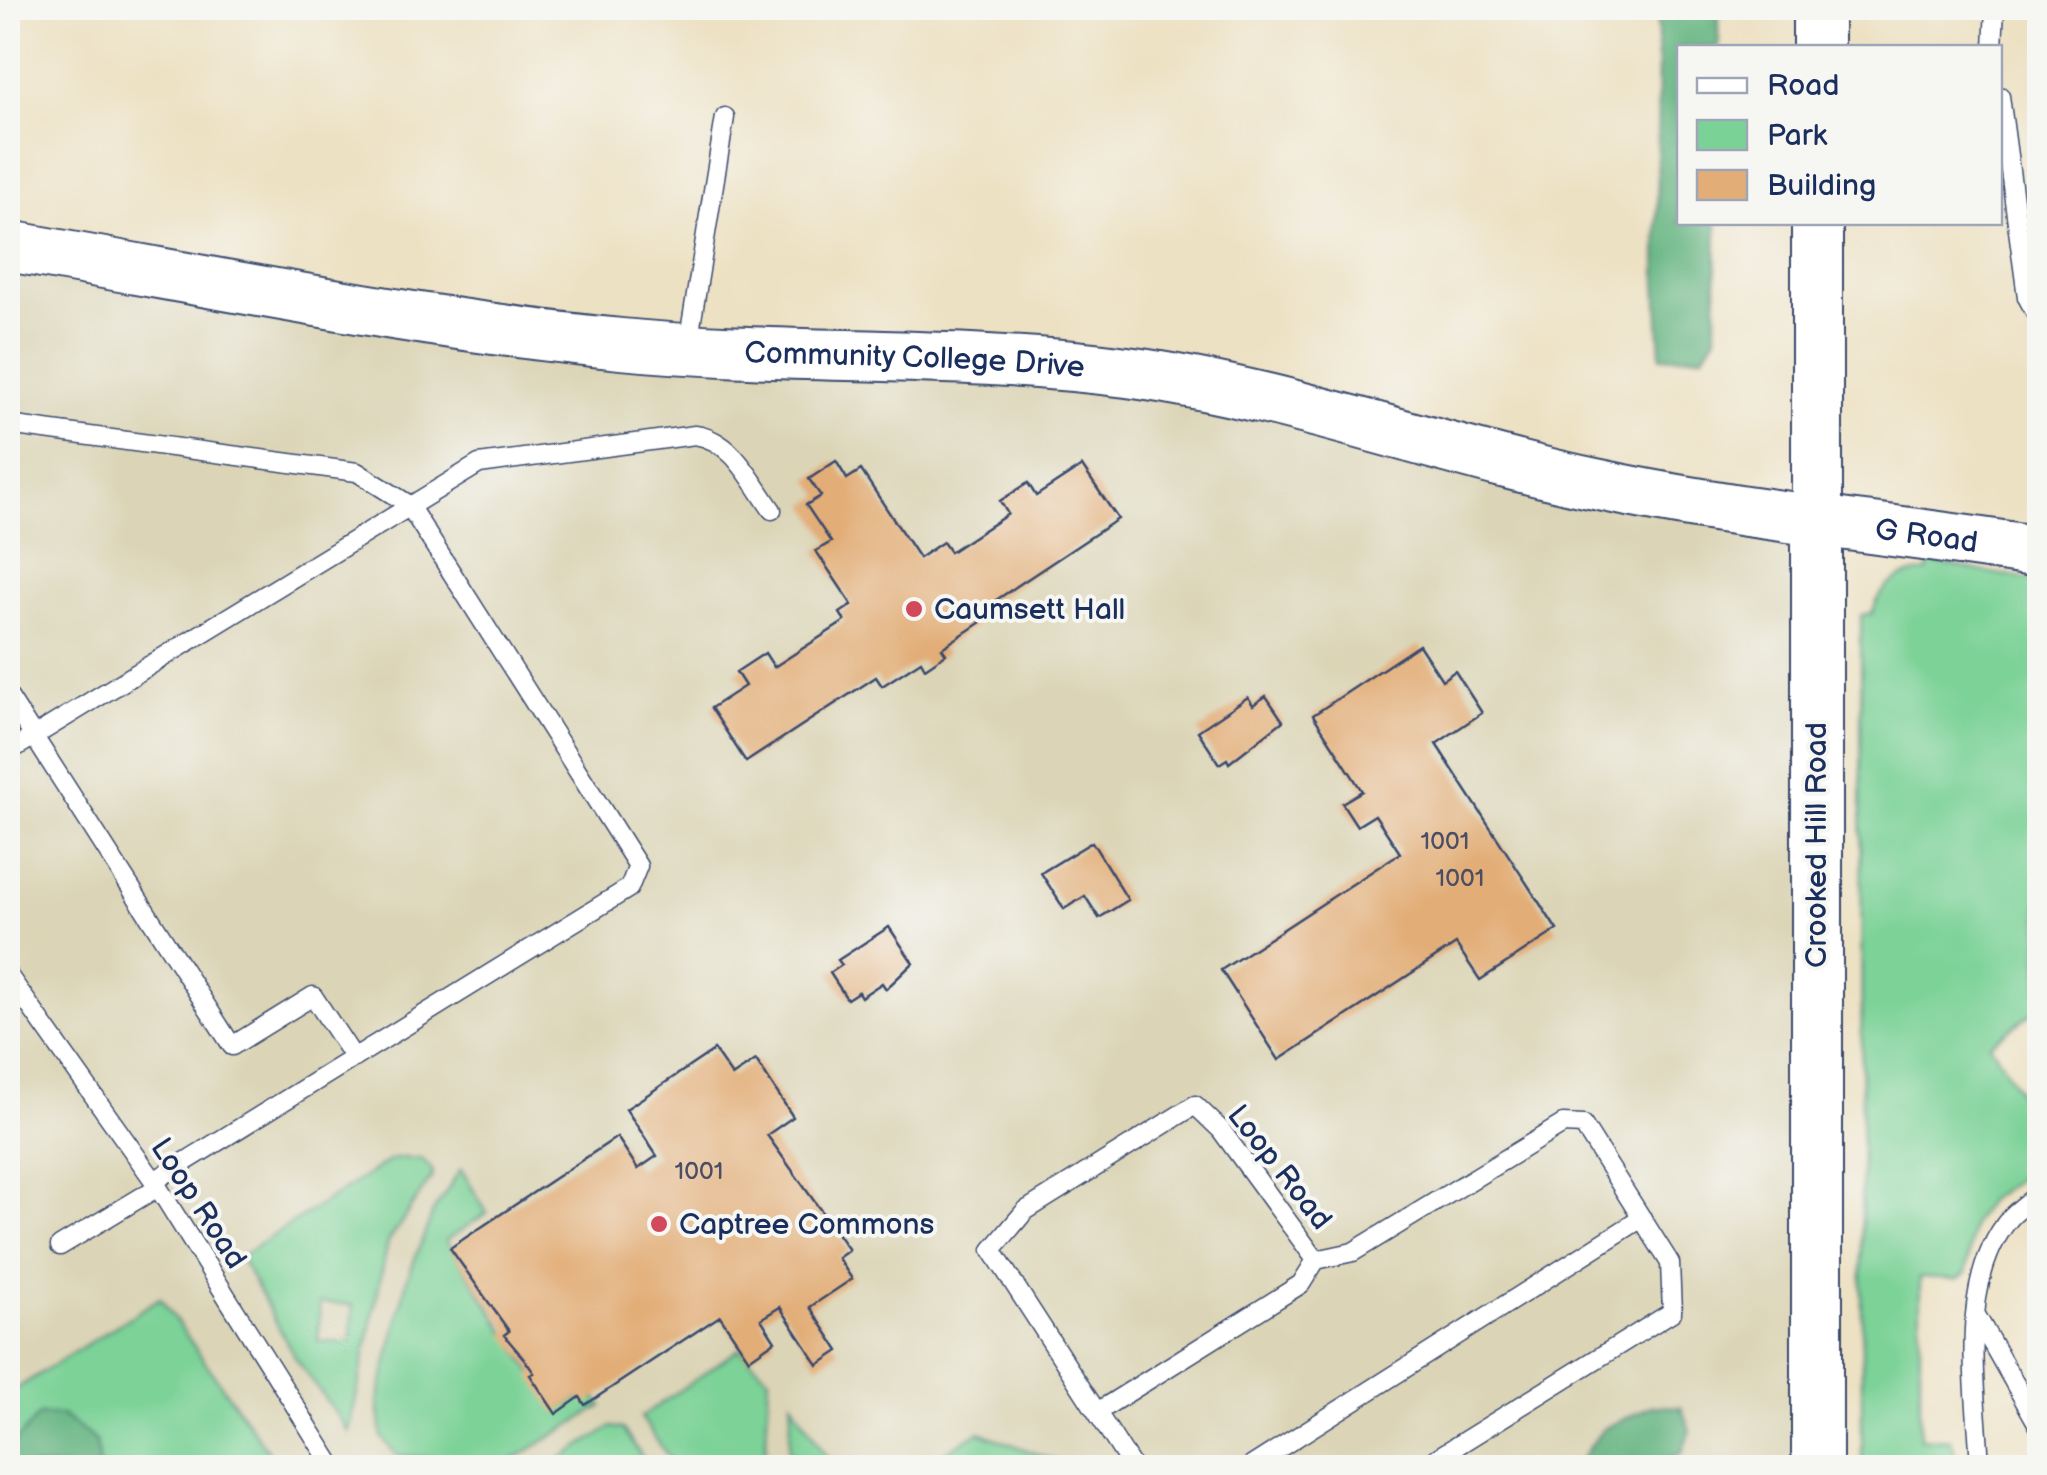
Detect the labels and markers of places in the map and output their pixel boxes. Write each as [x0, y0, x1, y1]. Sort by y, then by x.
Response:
place label: Caumsett Hall [934, 592, 1125, 628]
marker: Caumsett Hall [903, 598, 925, 620]
place label: Captree Commons [679, 1207, 934, 1243]
marker: Captree Commons [648, 1213, 670, 1235]

